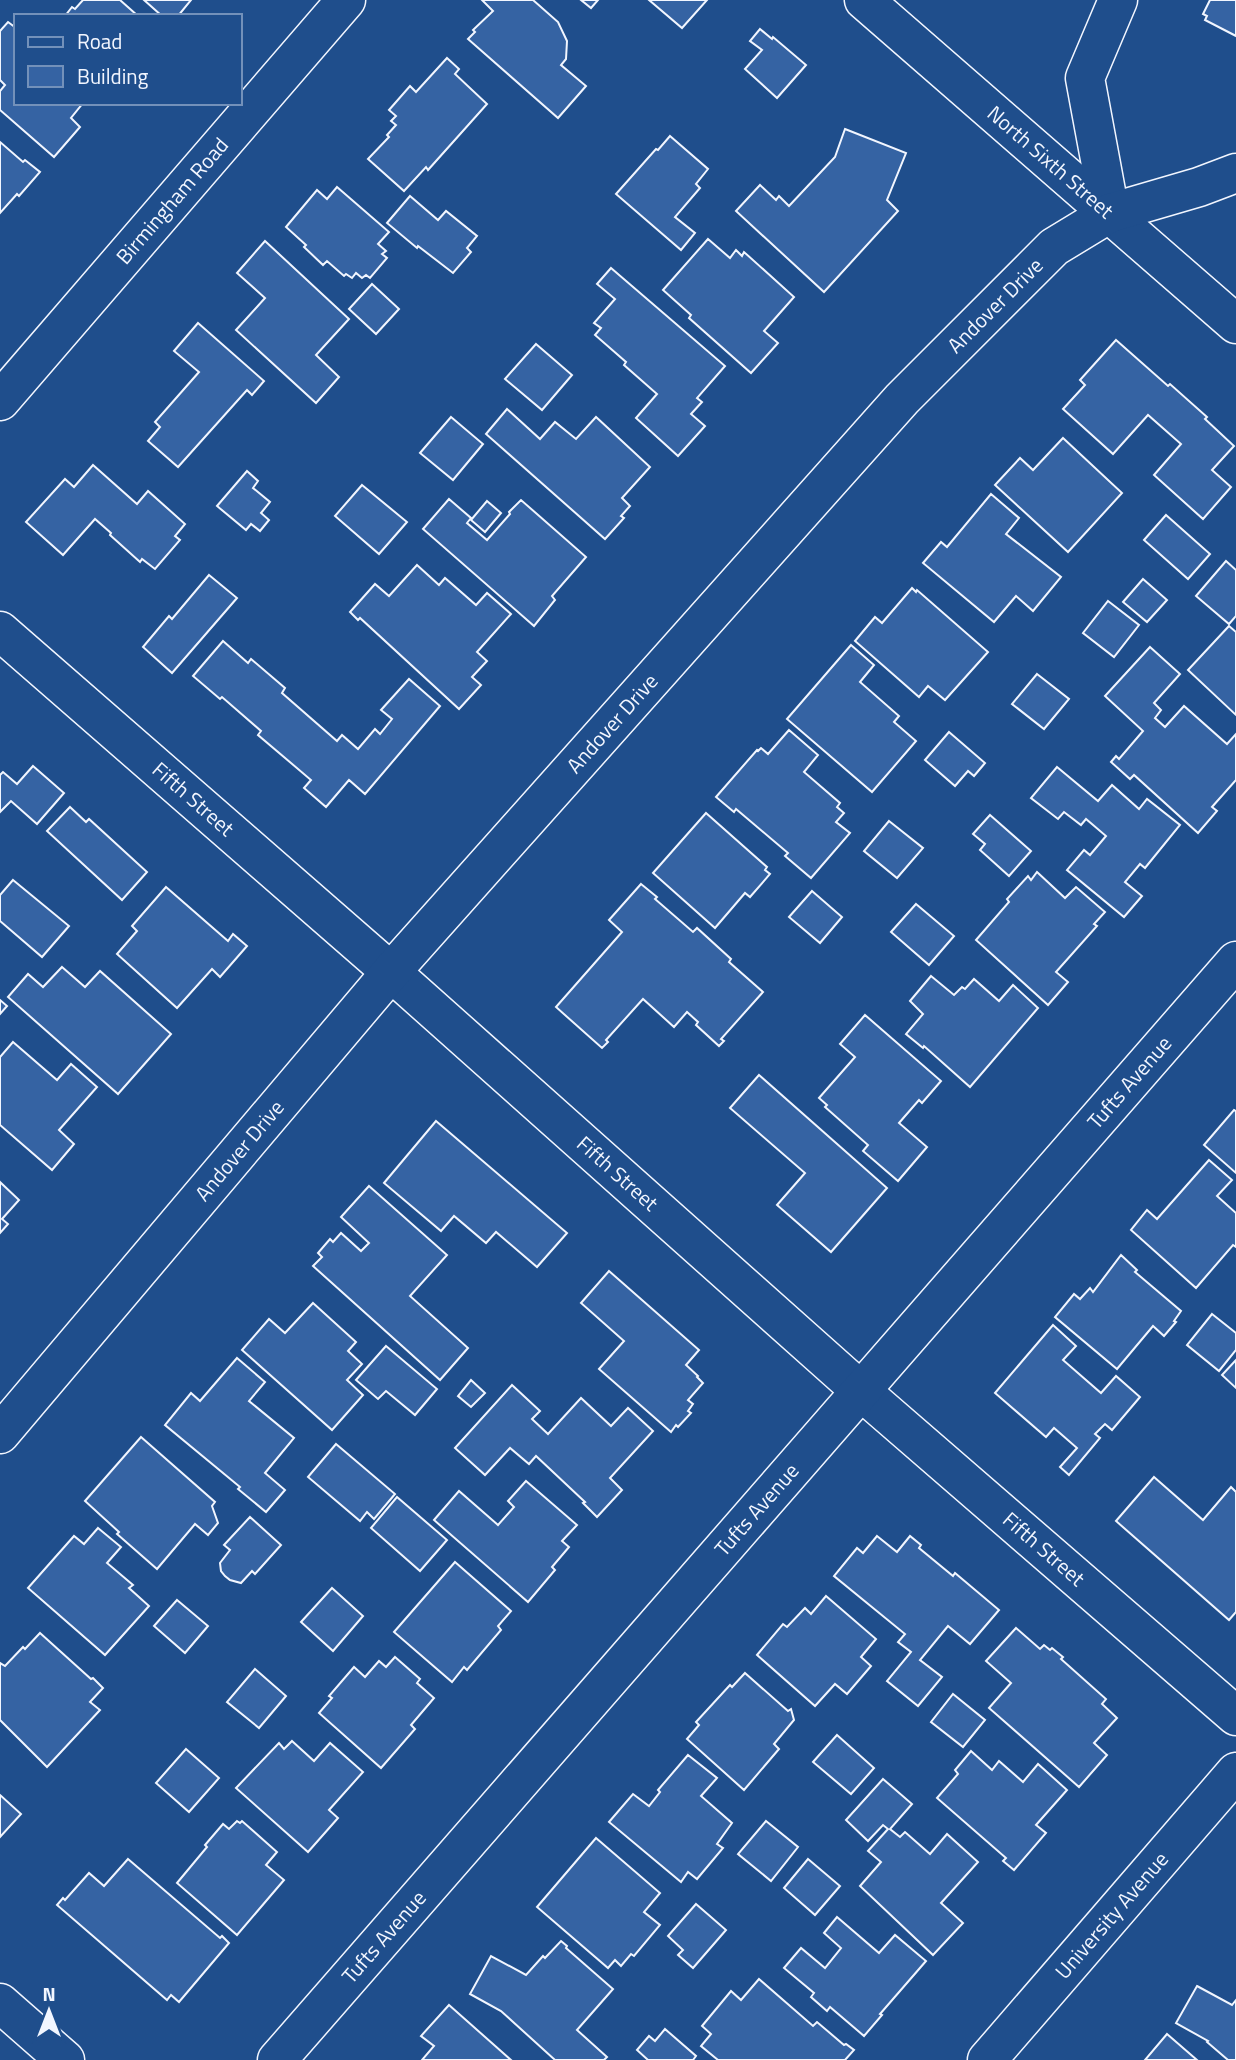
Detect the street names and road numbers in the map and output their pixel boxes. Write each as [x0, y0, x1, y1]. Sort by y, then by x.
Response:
street label: North Sixth Street [981, 97, 1122, 226]
street label: Birmingham Road [108, 130, 236, 271]
street label: Andover Drive [939, 250, 1050, 360]
street label: Andover Drive [558, 666, 665, 780]
street label: Fifth Street [145, 754, 242, 844]
street label: Tufts Avenue [1079, 1028, 1179, 1136]
street label: Andover Drive [187, 1092, 291, 1208]
street label: Fifth Street [570, 1128, 666, 1219]
street label: Tufts Avenue [706, 1456, 806, 1563]
street label: Fifth Street [996, 1504, 1093, 1594]
street label: University Avenue [1047, 1844, 1175, 1986]
street label: Tufts Avenue [334, 1883, 433, 1990]

